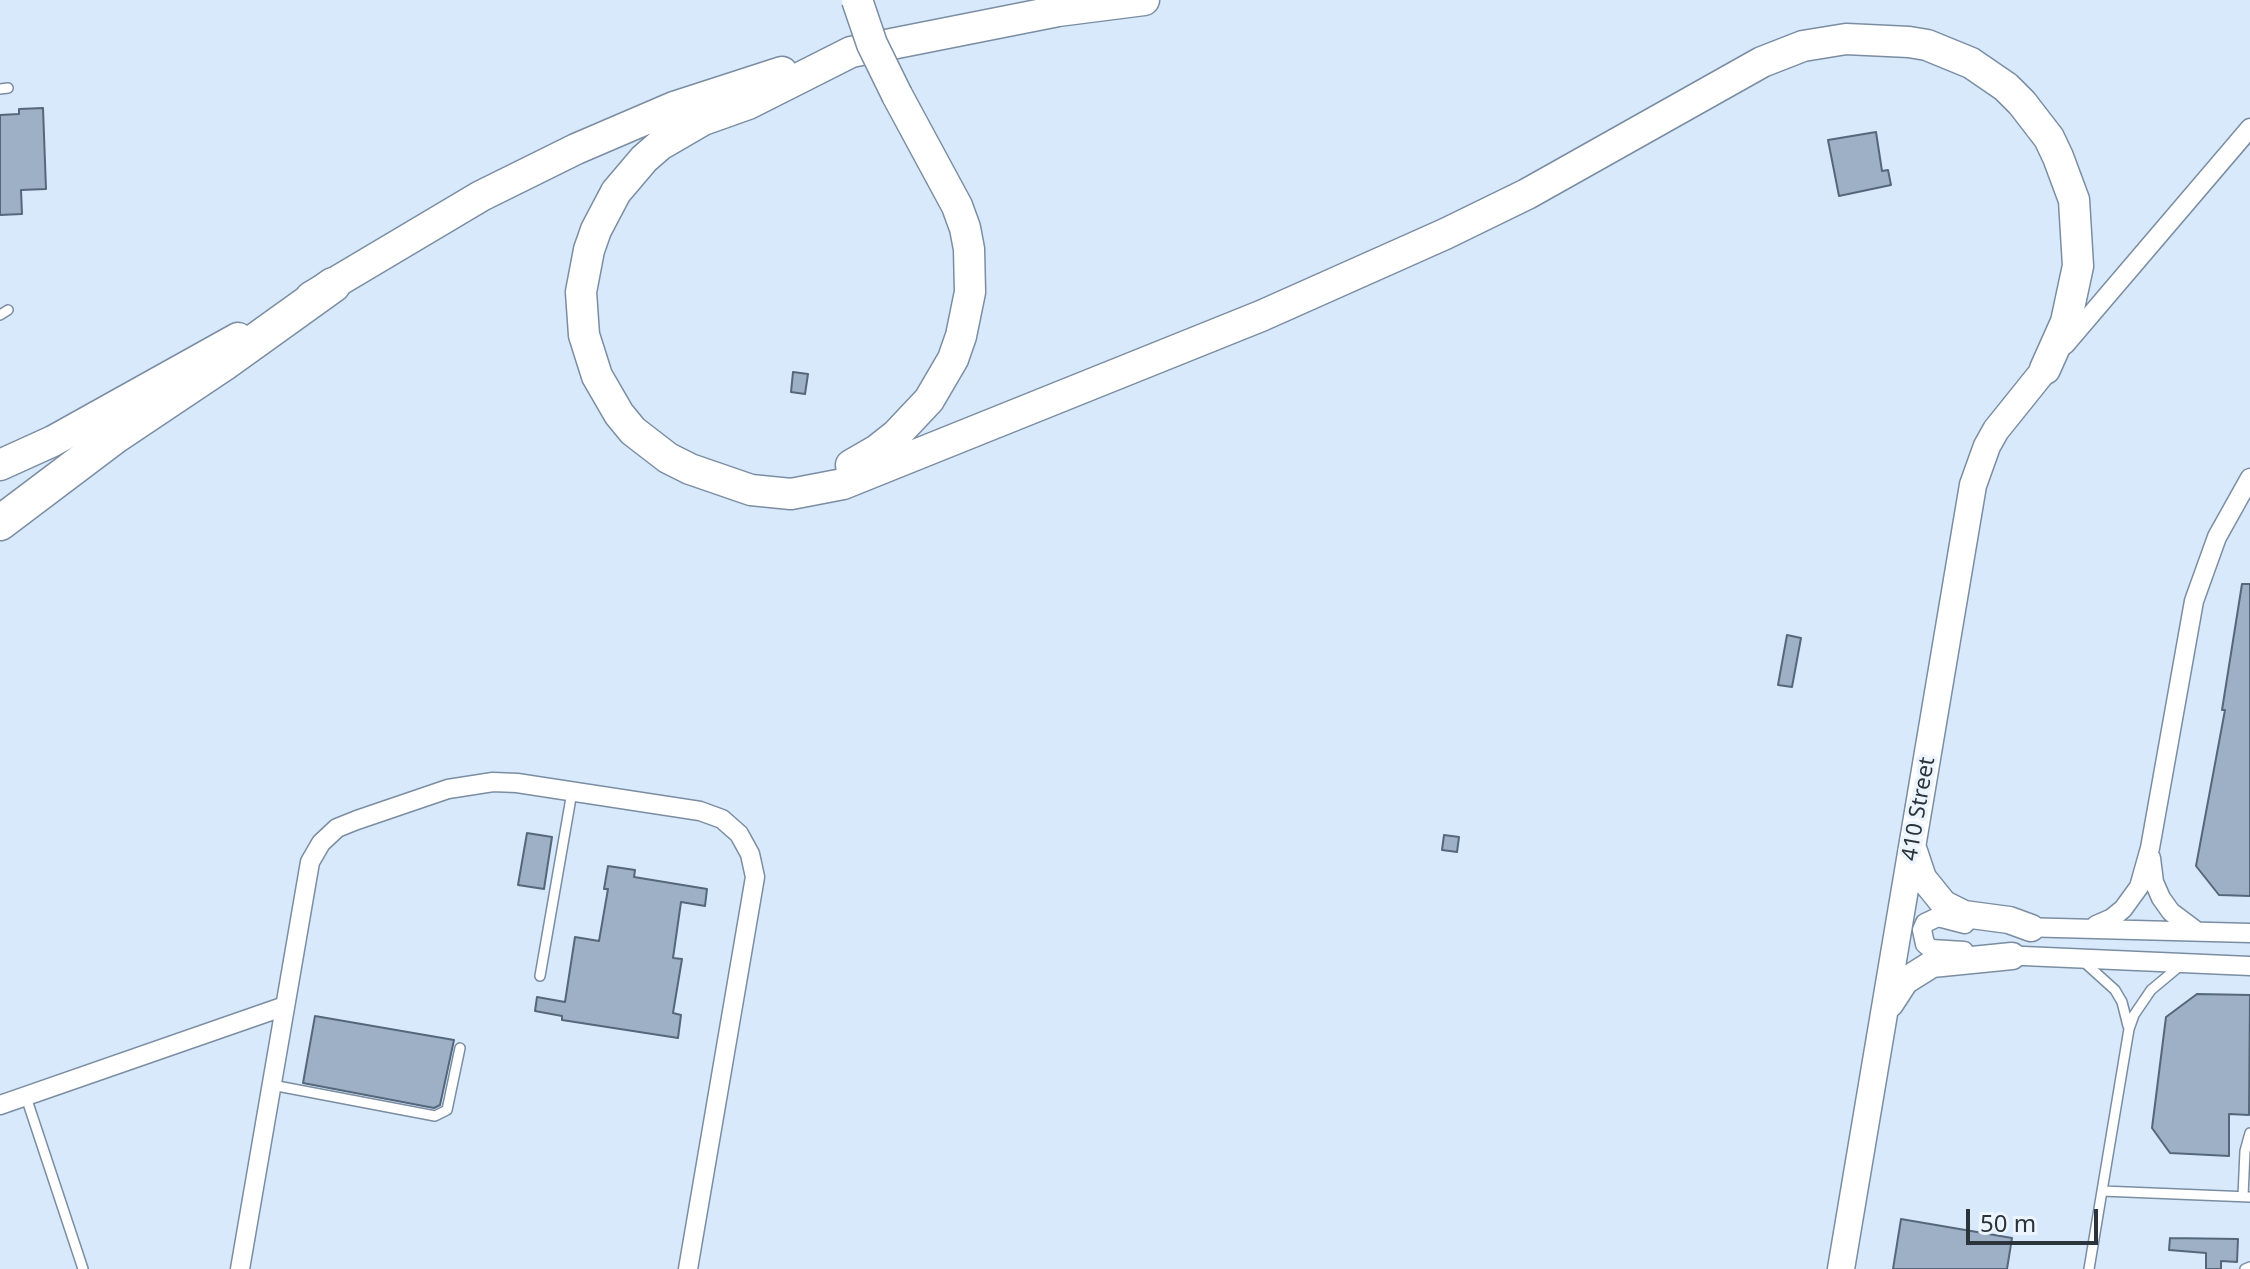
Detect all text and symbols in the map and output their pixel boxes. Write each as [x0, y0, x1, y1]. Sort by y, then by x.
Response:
street label: 410 Street [1897, 755, 1941, 863]
scale bar [1970, 1193, 2102, 1243]
text: 50 m [1980, 1206, 2036, 1239]

